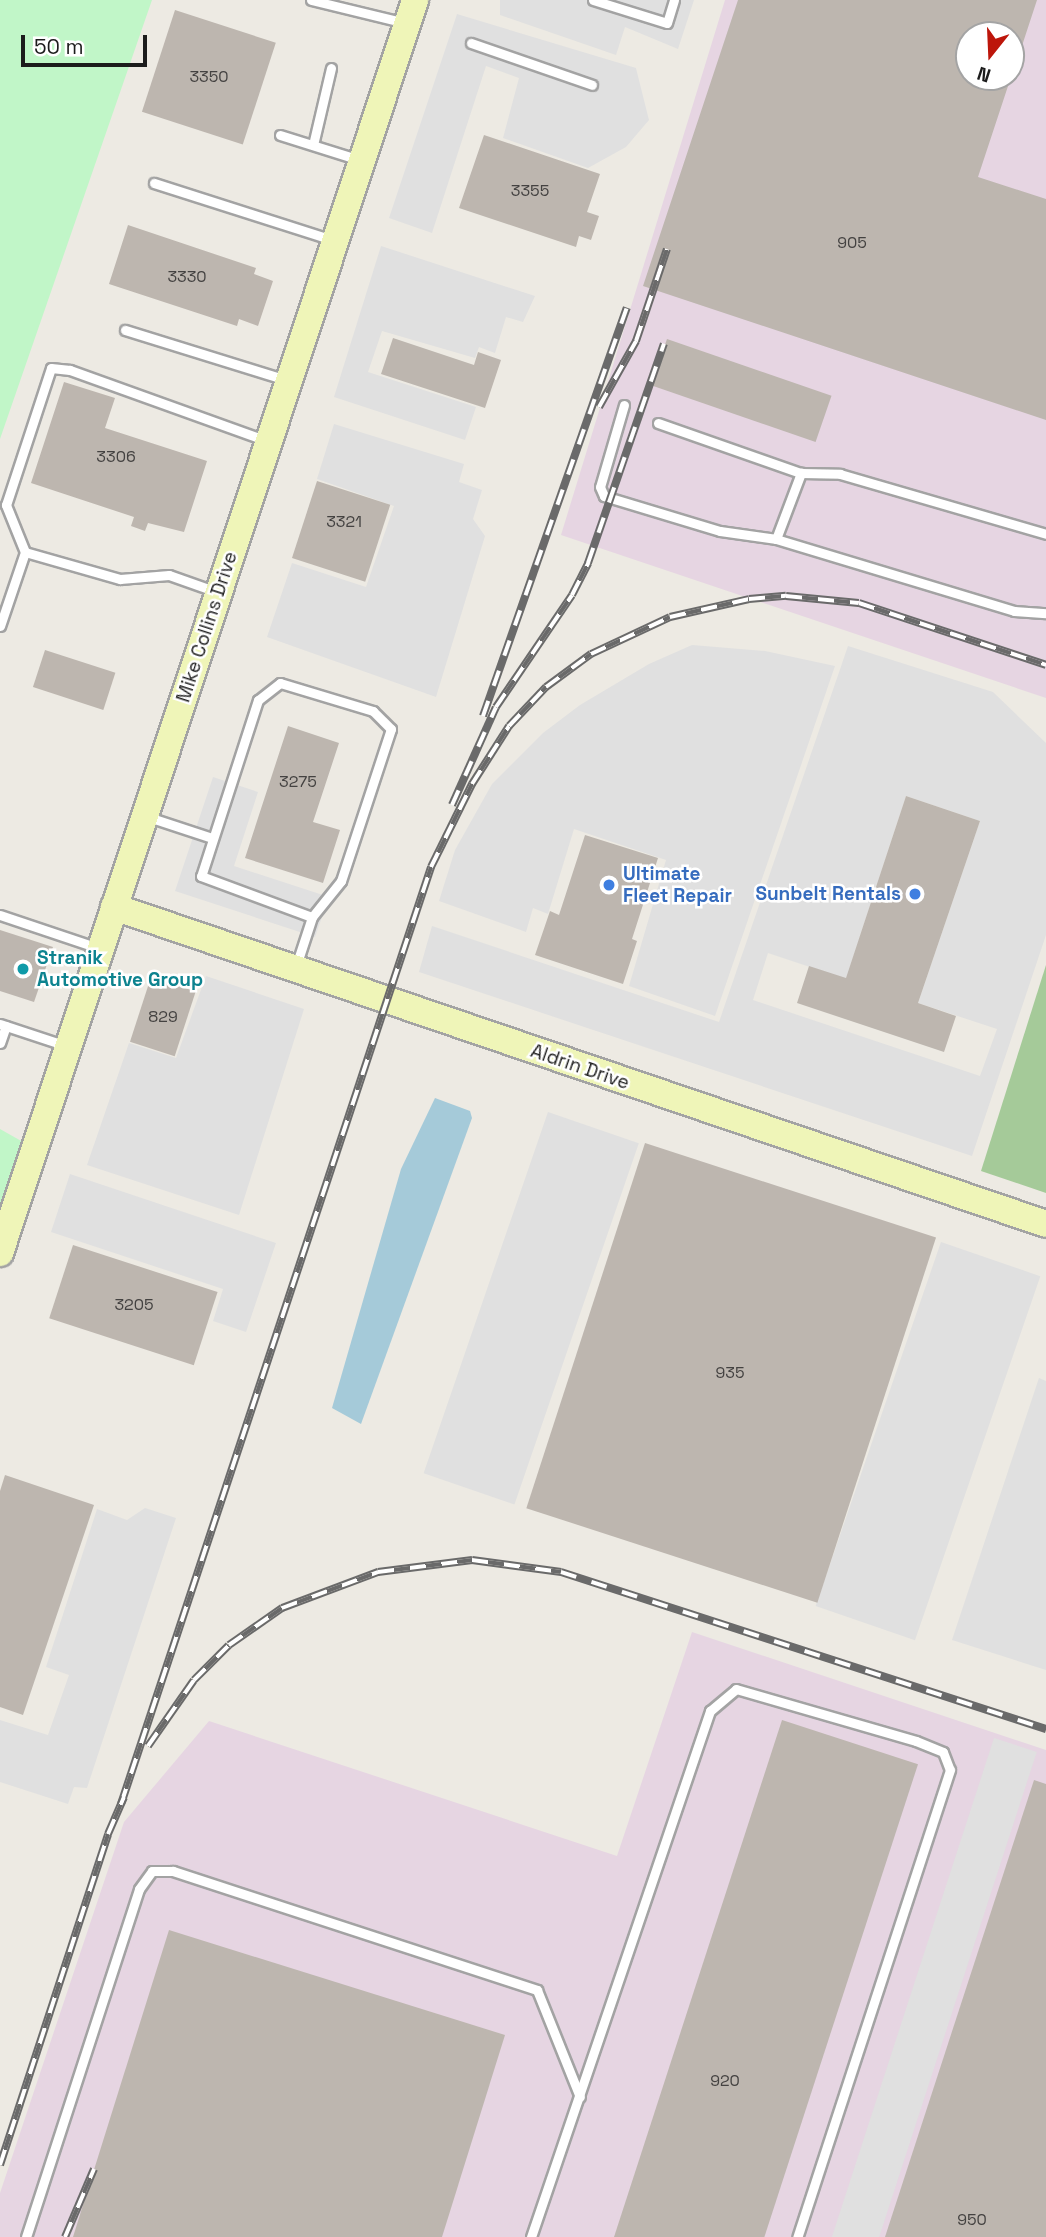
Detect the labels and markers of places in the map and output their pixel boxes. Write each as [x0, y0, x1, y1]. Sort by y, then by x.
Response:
place label: Ultimate Fleet Repair [623, 863, 732, 907]
marker: Ultimate Fleet Repair [601, 877, 617, 893]
place label: Sunbelt Rentals [755, 883, 901, 905]
marker: Sunbelt Rentals [907, 886, 923, 902]
place label: Stranik Automotive Group [37, 947, 203, 991]
marker: Stranik Automotive Group [15, 961, 31, 977]

